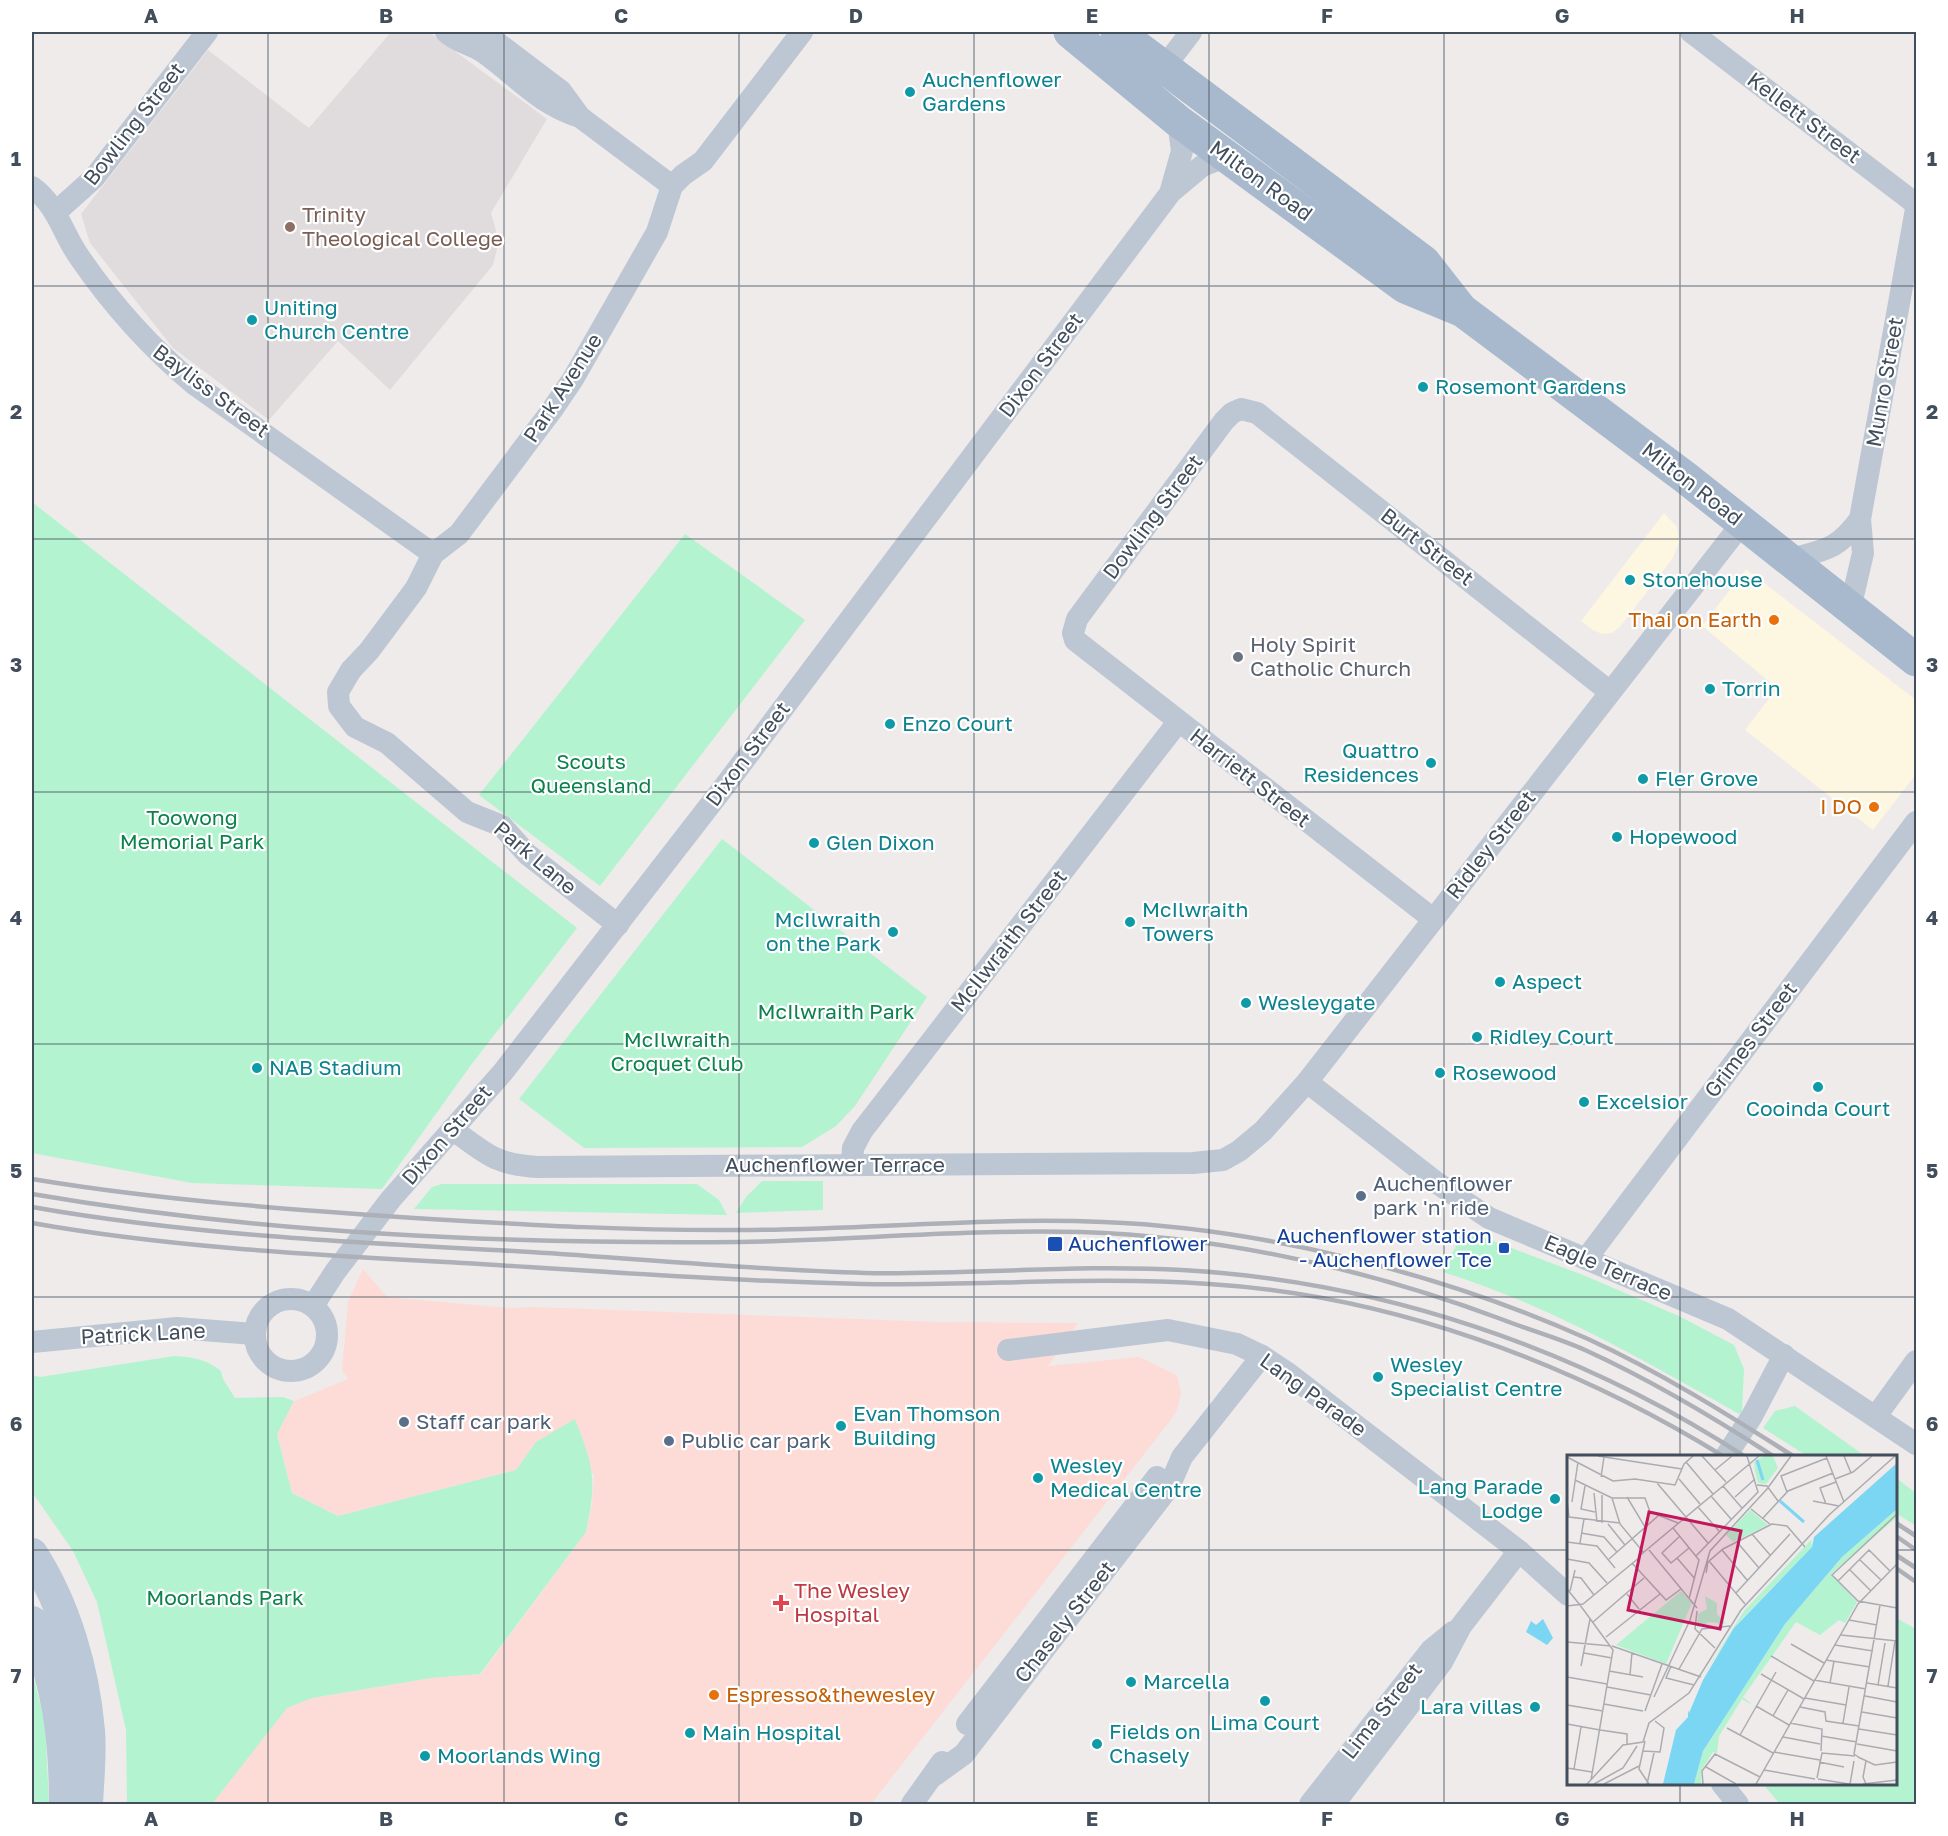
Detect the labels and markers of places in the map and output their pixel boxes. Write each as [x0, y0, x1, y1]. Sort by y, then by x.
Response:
place label: Auchenflower Gardens [922, 66, 1062, 116]
marker: Auchenflower Gardens [903, 85, 917, 99]
place label: Trinity Theological College [302, 201, 503, 251]
marker: Trinity Theological College [283, 220, 297, 234]
place label: Uniting Church Centre [264, 294, 409, 344]
marker: Uniting Church Centre [245, 313, 259, 327]
place label: Rosemont Gardens [1435, 373, 1626, 399]
marker: Rosemont Gardens [1416, 380, 1430, 394]
place label: Stonehouse [1642, 566, 1763, 592]
marker: Stonehouse [1623, 573, 1637, 587]
place label: Thai on Earth [1628, 606, 1762, 632]
marker: Thai on Earth [1767, 613, 1781, 627]
place label: Holy Spirit Catholic Church [1250, 631, 1411, 681]
marker: Holy Spirit Catholic Church [1231, 650, 1245, 664]
place label: Torrin [1722, 675, 1781, 701]
marker: Torrin [1703, 682, 1717, 696]
place label: Enzo Court [902, 710, 1013, 736]
marker: Enzo Court [883, 717, 897, 731]
place label: Quattro Residences [1303, 737, 1419, 787]
marker: Quattro Residences [1424, 756, 1438, 770]
place label: Fler Grove [1655, 765, 1758, 791]
marker: Fler Grove [1636, 772, 1650, 786]
place label: I DO [1820, 793, 1862, 819]
marker: I DO [1867, 800, 1881, 814]
place label: Hopewood [1629, 823, 1737, 849]
place label: Glen Dixon [826, 829, 935, 855]
marker: Hopewood [1610, 830, 1624, 844]
marker: Glen Dixon [807, 836, 821, 850]
place label: McIlwraith Towers [1142, 896, 1248, 946]
place label: McIlwraith on the Park [766, 906, 881, 956]
marker: McIlwraith Towers [1123, 915, 1137, 929]
marker: McIlwraith on the Park [886, 925, 900, 939]
place label: Aspect [1512, 968, 1582, 994]
marker: Aspect [1493, 975, 1507, 989]
place label: Wesleygate [1258, 989, 1375, 1015]
marker: Wesleygate [1239, 996, 1253, 1010]
place label: Ridley Court [1489, 1023, 1614, 1049]
marker: Ridley Court [1470, 1030, 1484, 1044]
place label: NAB Stadium [269, 1054, 401, 1080]
place label: Rosewood [1452, 1059, 1557, 1085]
marker: NAB Stadium [250, 1061, 264, 1075]
marker: Rosewood [1433, 1066, 1447, 1080]
marker: Cooinda Court [1811, 1080, 1825, 1094]
place label: Excelsior [1596, 1088, 1688, 1114]
marker: Excelsior [1577, 1095, 1591, 1109]
place label: Cooinda Court [1746, 1095, 1890, 1121]
place label: Auchenflower park 'n' ride [1373, 1170, 1513, 1220]
marker: Auchenflower park 'n' ride [1354, 1189, 1368, 1203]
place label: Auchenflower station - Auchenflower Tce [1276, 1222, 1492, 1272]
place label: Auchenflower [1068, 1230, 1208, 1256]
marker: Auchenflower [1046, 1235, 1064, 1253]
marker: Auchenflower station - Auchenflower Tce [1497, 1241, 1511, 1255]
place label: Wesley Specialist Centre [1390, 1351, 1562, 1401]
marker: Wesley Specialist Centre [1371, 1370, 1385, 1384]
place label: Evan Thomson Building [853, 1400, 1001, 1450]
place label: Staff car park [416, 1408, 552, 1434]
marker: Staff car park [397, 1415, 411, 1429]
marker: Evan Thomson Building [834, 1419, 848, 1433]
place label: Public car park [681, 1427, 831, 1453]
marker: Public car park [662, 1434, 676, 1448]
place label: Wesley Medical Centre [1050, 1452, 1202, 1502]
marker: Wesley Medical Centre [1031, 1471, 1045, 1485]
place label: Lang Parade Lodge [1418, 1473, 1543, 1523]
marker: Lang Parade Lodge [1548, 1492, 1562, 1506]
place label: The Wesley Hospital [794, 1577, 910, 1627]
marker: The Wesley Hospital [772, 1594, 790, 1612]
place label: Marcella [1143, 1668, 1230, 1694]
marker: Marcella [1124, 1675, 1138, 1689]
place label: Espresso&thewesley [726, 1681, 936, 1707]
marker: Espresso&thewesley [707, 1688, 721, 1702]
place label: Lara villas [1420, 1693, 1523, 1719]
marker: Lima Court [1258, 1694, 1272, 1708]
marker: Lara villas [1528, 1700, 1542, 1714]
place label: Lima Court [1210, 1709, 1320, 1735]
place label: Fields on Chasely [1109, 1718, 1201, 1768]
place label: Main Hospital [702, 1719, 841, 1745]
marker: Main Hospital [683, 1726, 697, 1740]
marker: Fields on Chasely [1090, 1737, 1104, 1751]
place label: Moorlands Wing [437, 1742, 601, 1768]
marker: Moorlands Wing [418, 1749, 432, 1763]

